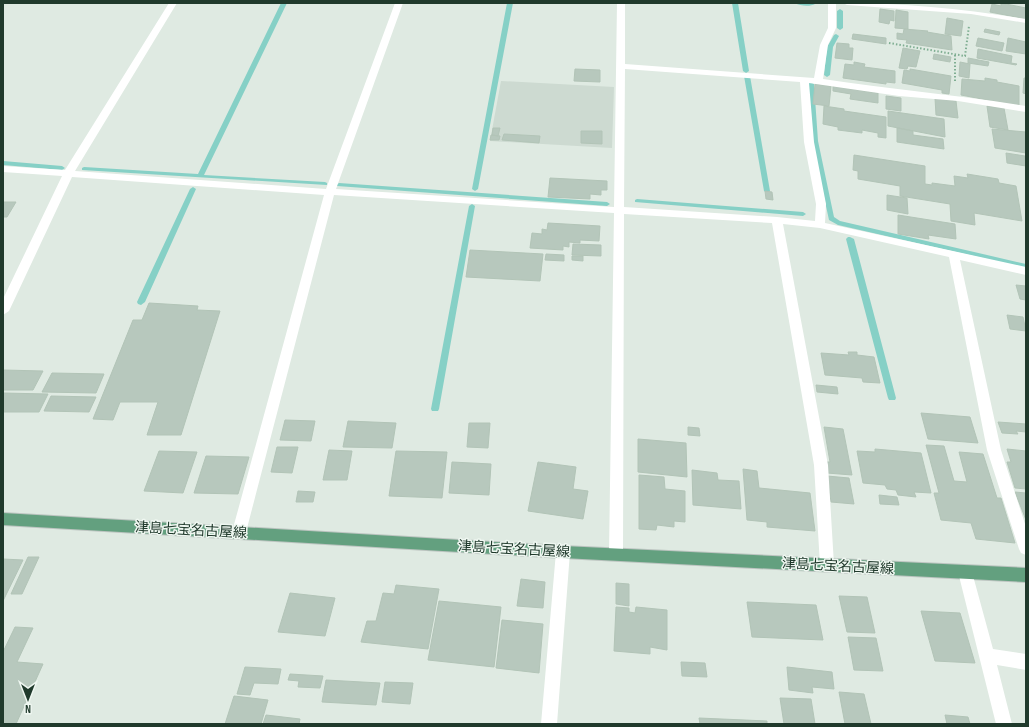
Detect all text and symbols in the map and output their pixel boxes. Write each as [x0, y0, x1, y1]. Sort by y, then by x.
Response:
street label: 津島七宝名古屋線 [135, 519, 247, 541]
street label: 津島七宝名古屋線 [458, 538, 570, 560]
street label: 津島七宝名古屋線 [782, 555, 894, 577]
north arrow [8, 679, 48, 719]
text: N [25, 702, 31, 715]

